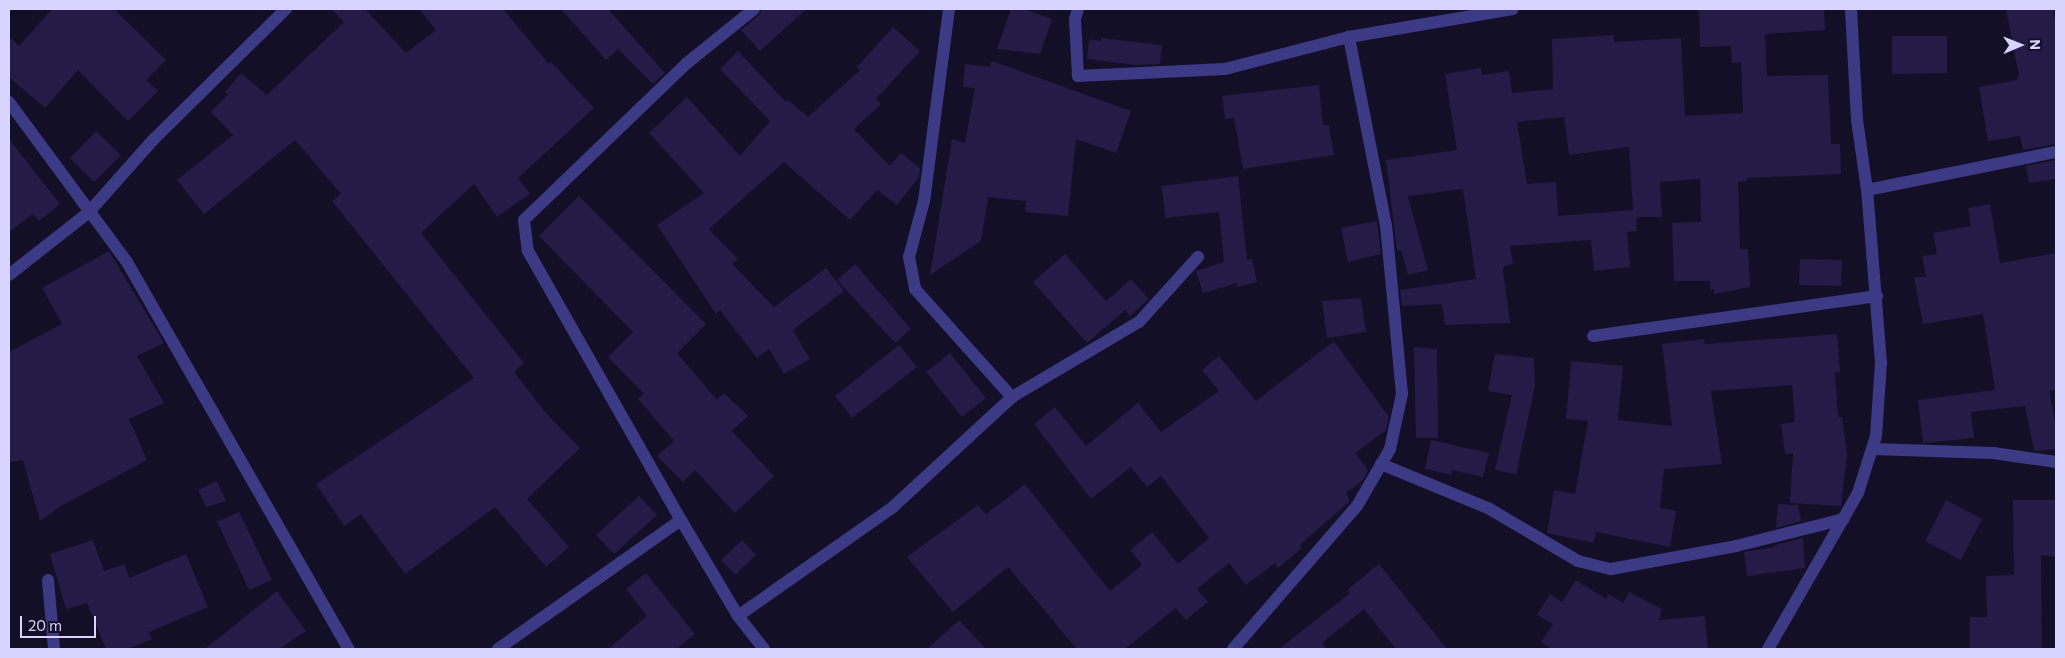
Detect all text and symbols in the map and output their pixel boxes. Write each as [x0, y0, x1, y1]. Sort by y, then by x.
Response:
north arrow [1995, 20, 2045, 70]
text: N [2027, 39, 2044, 50]
scale bar [22, 606, 99, 638]
text: 20 m [28, 616, 62, 634]

